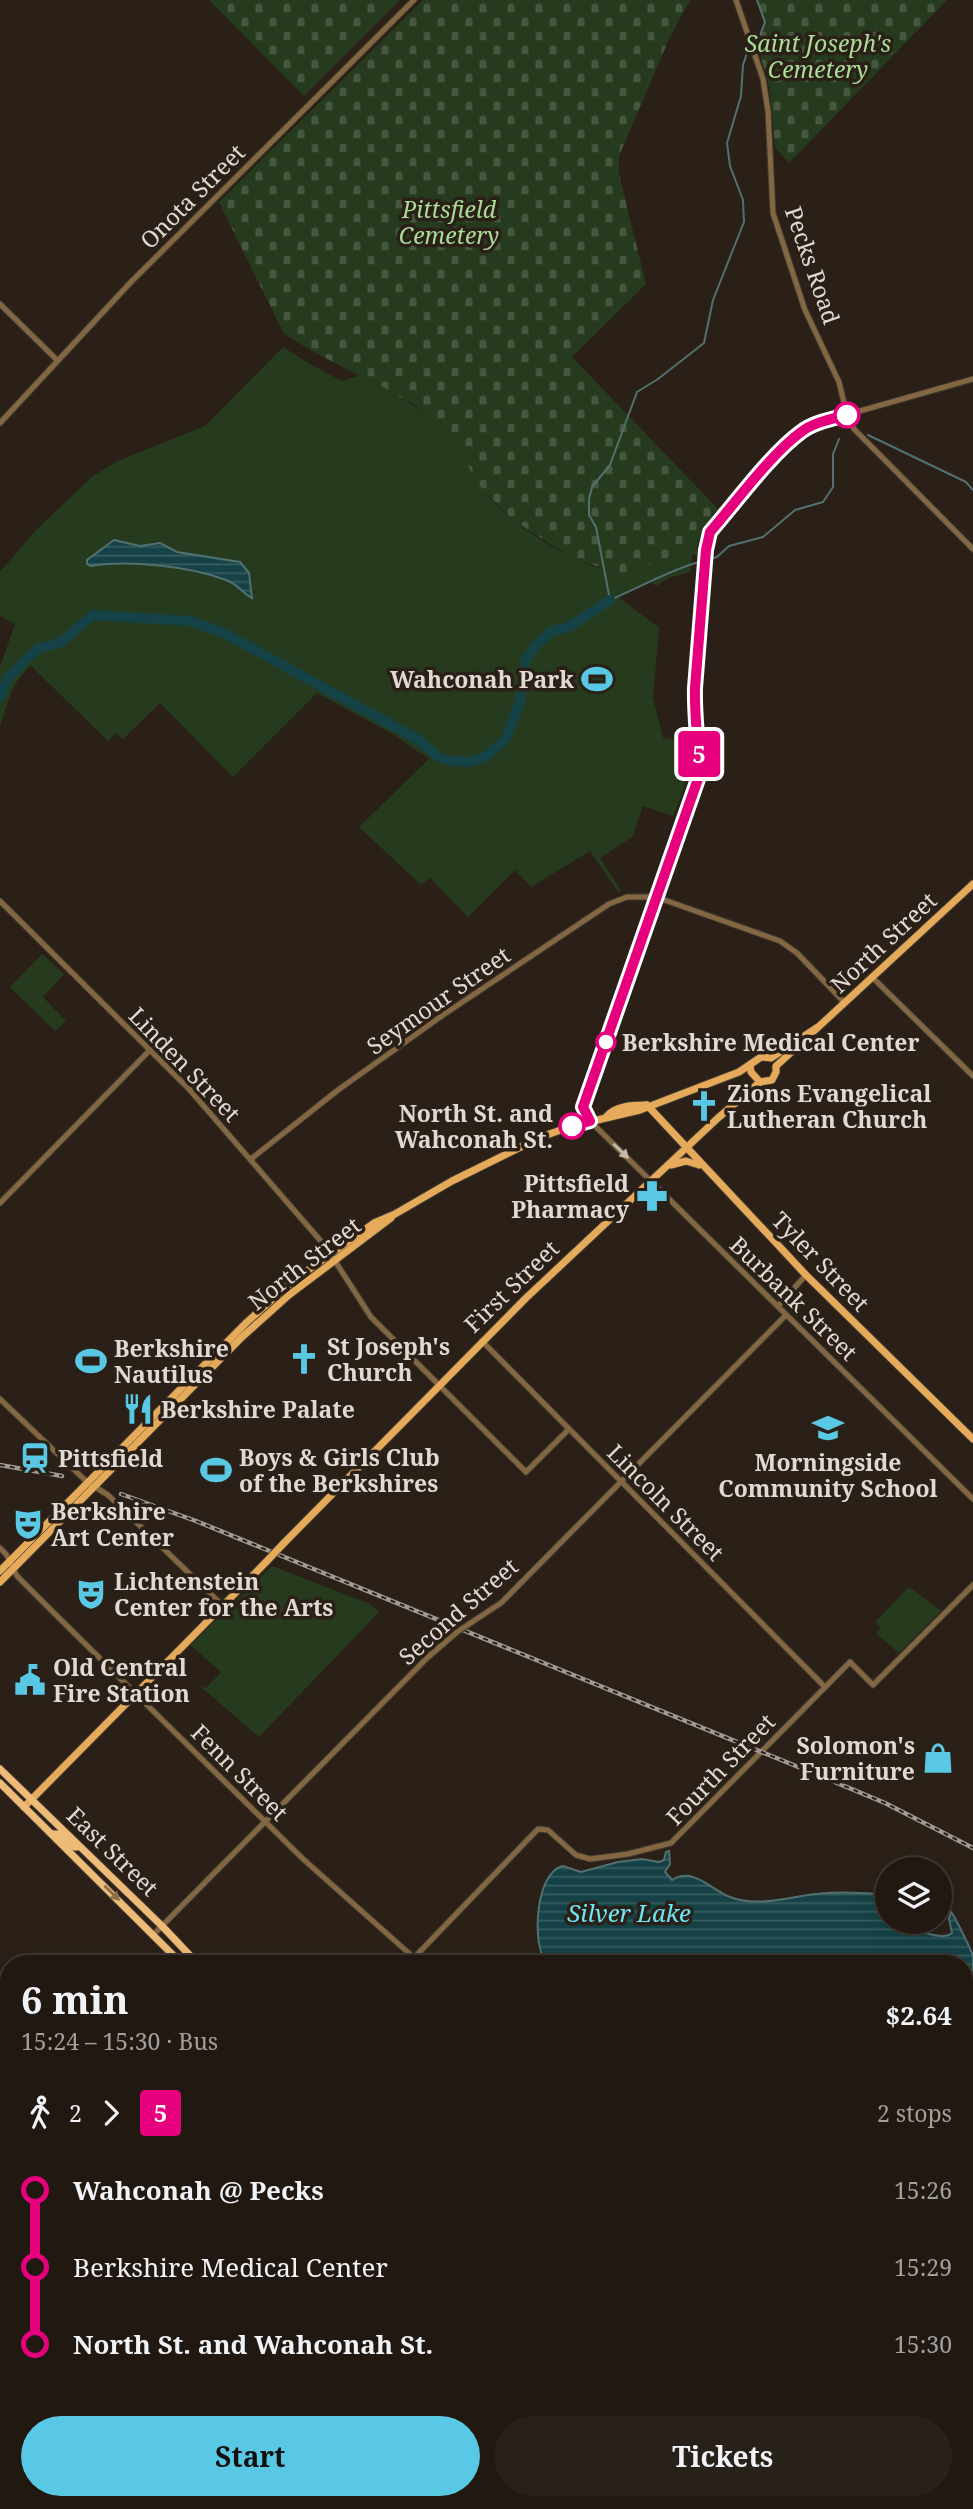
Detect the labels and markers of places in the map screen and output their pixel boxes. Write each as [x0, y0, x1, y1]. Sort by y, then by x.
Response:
unlabelled marker [834, 402, 860, 428]
sports icon: Wahconah Park [580, 662, 614, 696]
place label: Wahconah Park [390, 663, 574, 695]
place label: Berkshire Medical Center [622, 1026, 919, 1058]
marker: Berkshire Medical Center [596, 1032, 616, 1052]
place label: Zions Evangelical Lutheran Church [727, 1077, 931, 1135]
church icon: Zions Evangelical Lutheran Church [687, 1089, 721, 1123]
place label: North St. and Wahconah St. [395, 1097, 553, 1155]
marker: North St. and Wahconah St. [559, 1113, 585, 1139]
place label: Pittsfield Pharmacy [511, 1167, 630, 1225]
pharmacy icon: Pittsfield Pharmacy [635, 1179, 669, 1213]
place label: St Joseph's Church [327, 1330, 450, 1388]
place label: Berkshire Nautilus [114, 1332, 229, 1390]
church icon: St Joseph's Church [287, 1342, 321, 1376]
sports icon: Berkshire Nautilus [74, 1344, 108, 1378]
restaurant icon: Berkshire Palate [121, 1392, 155, 1426]
place label: Berkshire Palate [161, 1393, 355, 1425]
school or university icon: Morningside Community School [811, 1411, 845, 1445]
station icon: Pittsfield [18, 1441, 52, 1475]
place label: Boys & Girls Club of the Berkshires [239, 1441, 440, 1499]
place label: Pittsfield [58, 1442, 163, 1474]
place label: Morningside Community School [718, 1446, 938, 1504]
sports icon: Boys & Girls Club of the Berkshires [199, 1453, 233, 1487]
place label: Berkshire Art Center [51, 1495, 174, 1553]
theatre icon: Berkshire Art Center [11, 1507, 45, 1541]
place label: Lichtenstein Center for the Arts [114, 1565, 333, 1623]
theatre icon: Lichtenstein Center for the Arts [74, 1577, 108, 1611]
place label: Old Central Fire Station [53, 1651, 190, 1709]
public building icon: Old Central Fire Station [13, 1663, 47, 1697]
place label: Solomon's Furniture [796, 1729, 915, 1787]
shop icon: Solomon's Furniture [921, 1741, 955, 1775]

